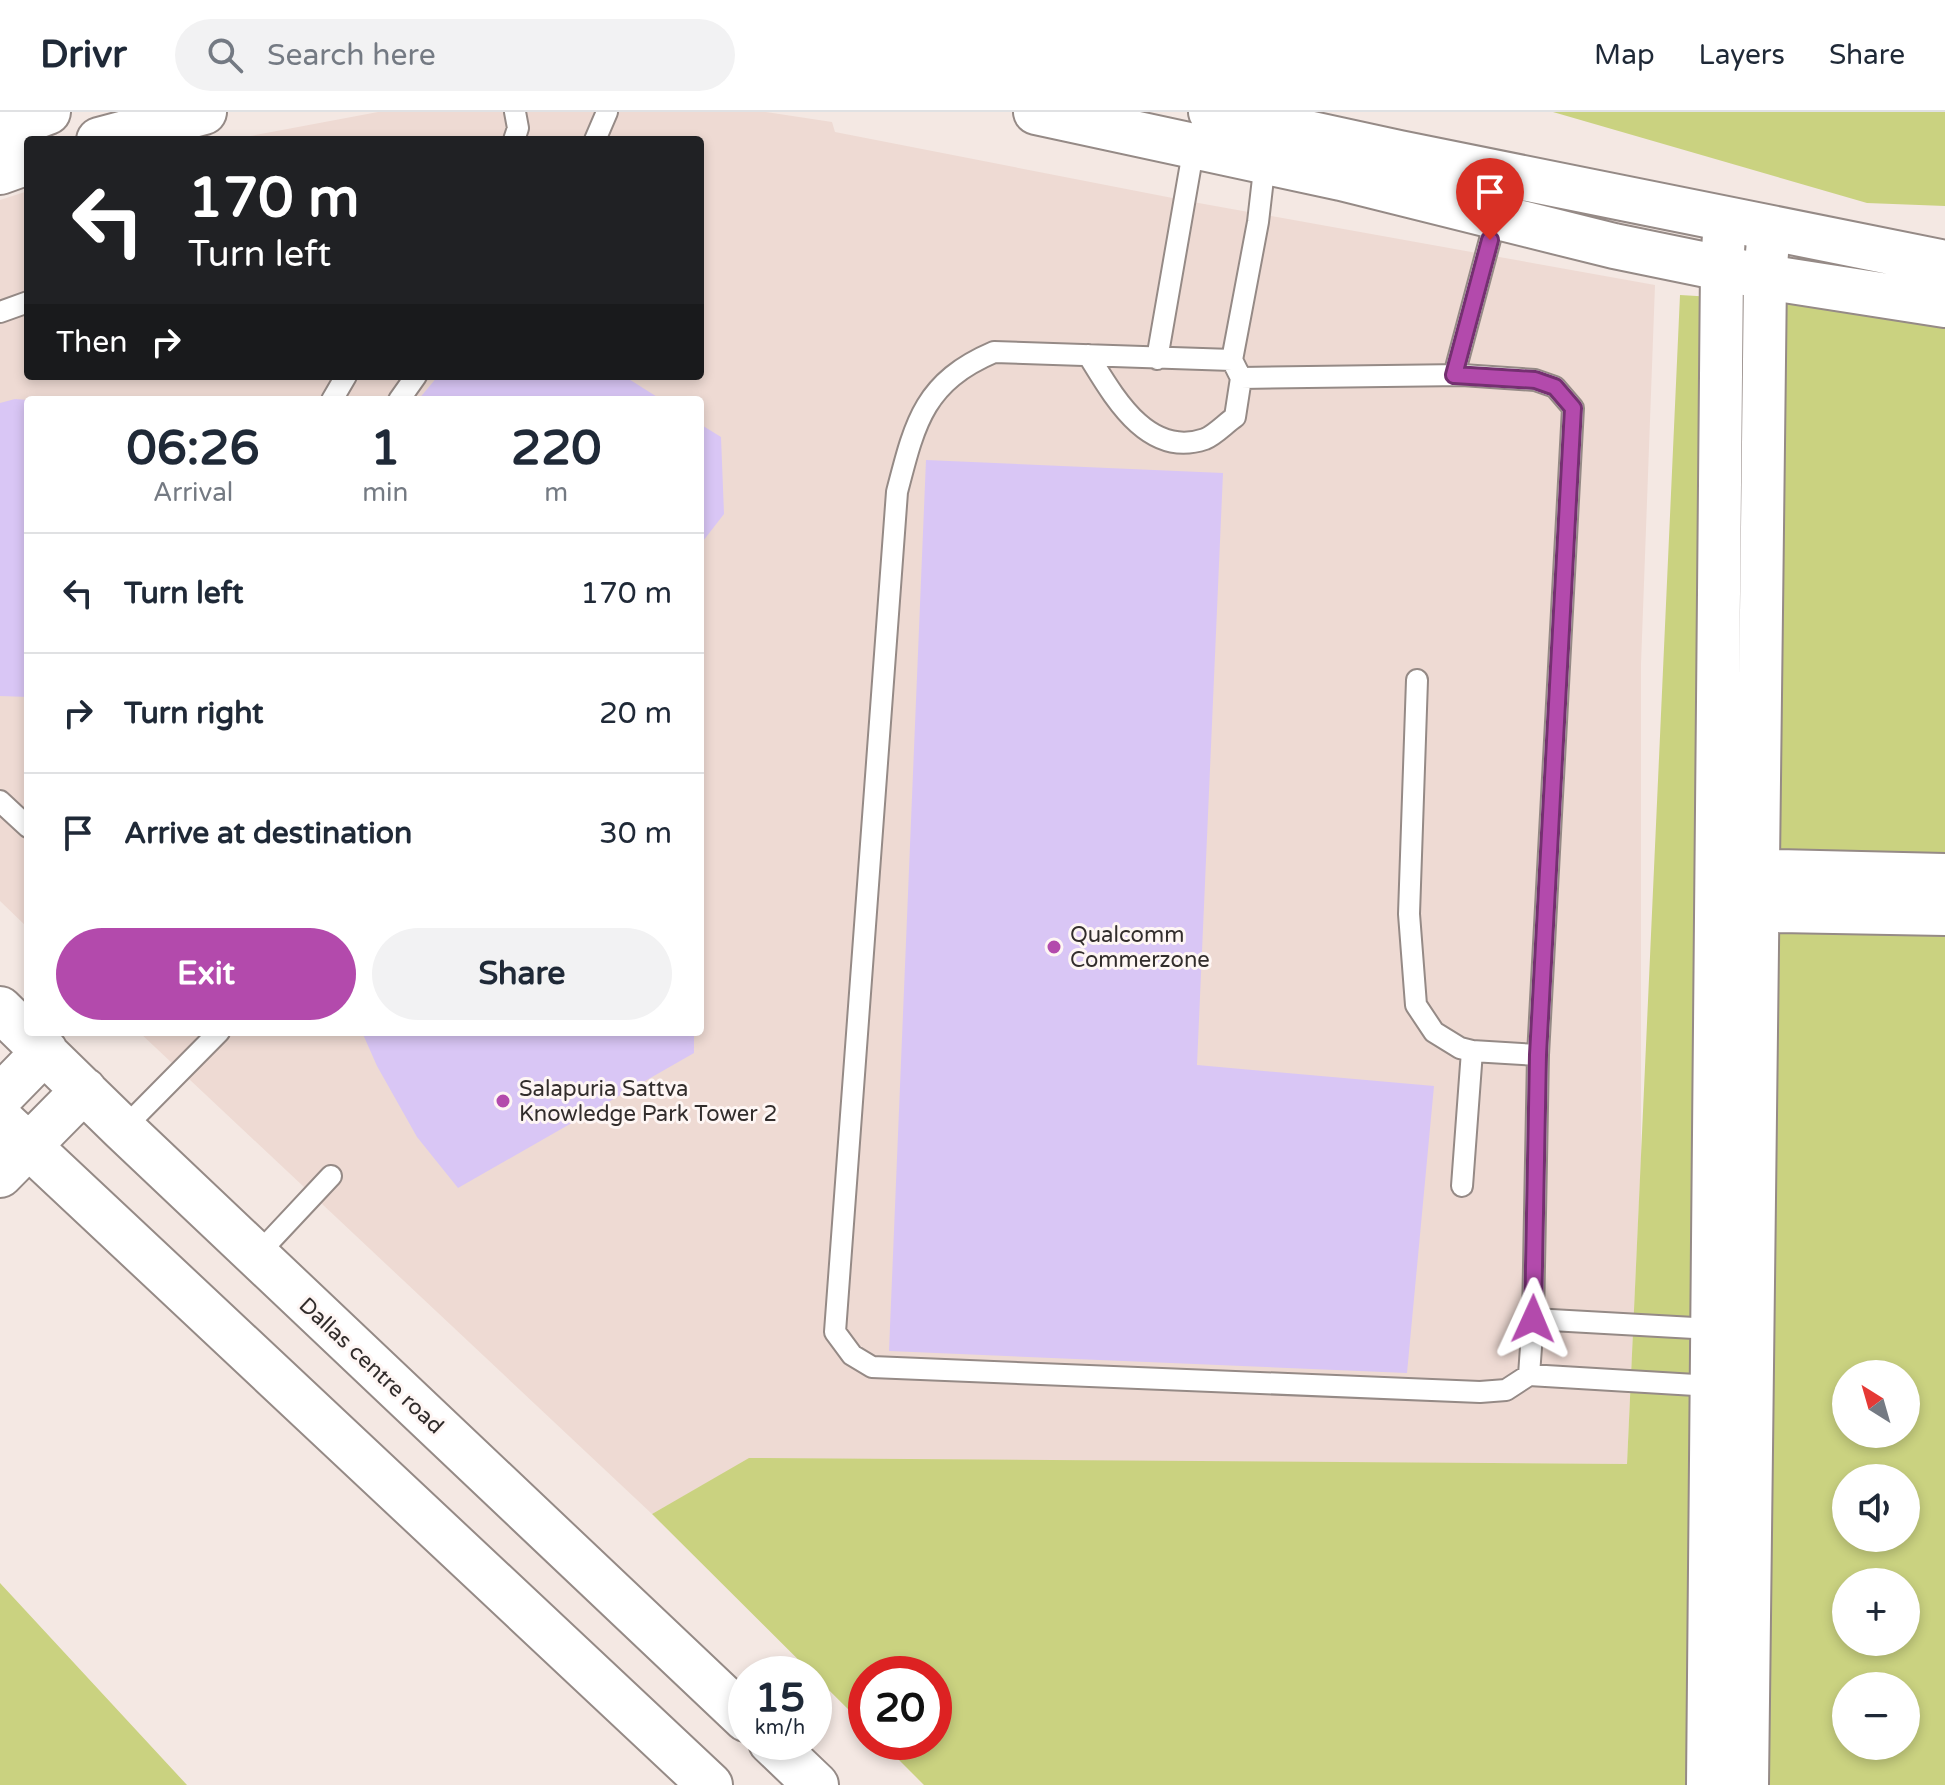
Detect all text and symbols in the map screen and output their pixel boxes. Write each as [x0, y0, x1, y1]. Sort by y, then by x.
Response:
search box [175, 19, 735, 91]
text: Drivr [40, 32, 127, 78]
icon: search [203, 33, 247, 77]
text: Search here [267, 37, 436, 74]
text: Map [1594, 38, 1655, 72]
text: Layers [1699, 38, 1785, 72]
text: Share [1829, 38, 1905, 72]
pin [1456, 158, 1524, 240]
text: 170 m [188, 165, 359, 232]
icon: left [56, 168, 160, 272]
icon: arrive [1468, 170, 1512, 214]
text: Turn left [188, 233, 331, 276]
icon: right [144, 320, 188, 364]
text: Then [56, 324, 128, 361]
text: 06:26 [127, 420, 260, 478]
text: 1 [370, 420, 400, 478]
text: 220 [511, 420, 601, 478]
text: Arrival [153, 477, 233, 508]
text: min [362, 477, 408, 508]
text: m [544, 477, 568, 508]
icon: left [56, 571, 100, 615]
text: Turn left [124, 575, 243, 612]
text: 170 m [580, 575, 672, 612]
icon: right [56, 691, 100, 735]
text: Turn right [124, 695, 264, 732]
text: 20 m [599, 695, 672, 732]
icon: arrive [56, 811, 100, 855]
text: Arrive at destination [124, 815, 412, 852]
text: 30 m [599, 815, 672, 852]
place label: Qualcomm Commerzone [1070, 922, 1210, 973]
button: Exit [56, 928, 356, 1020]
button: Share [372, 928, 672, 1020]
marker: Qualcomm Commerzone [1045, 938, 1063, 956]
place label: Salapuria Sattva Knowledge Park Tower 2 [519, 1076, 777, 1127]
marker: Salapuria Sattva Knowledge Park Tower 2 [494, 1092, 512, 1110]
position arrow [1491, 1277, 1575, 1361]
street label: Dallas centre road [294, 1292, 449, 1439]
north arrow [1832, 1360, 1920, 1448]
map controls [1832, 1360, 1920, 1760]
button: sound [1832, 1464, 1920, 1552]
button: + [1832, 1568, 1920, 1656]
speed limit sign: 20 [848, 1656, 952, 1760]
button: − [1832, 1672, 1920, 1760]
text: 15 [755, 1674, 805, 1722]
text: km/h [755, 1716, 805, 1740]

